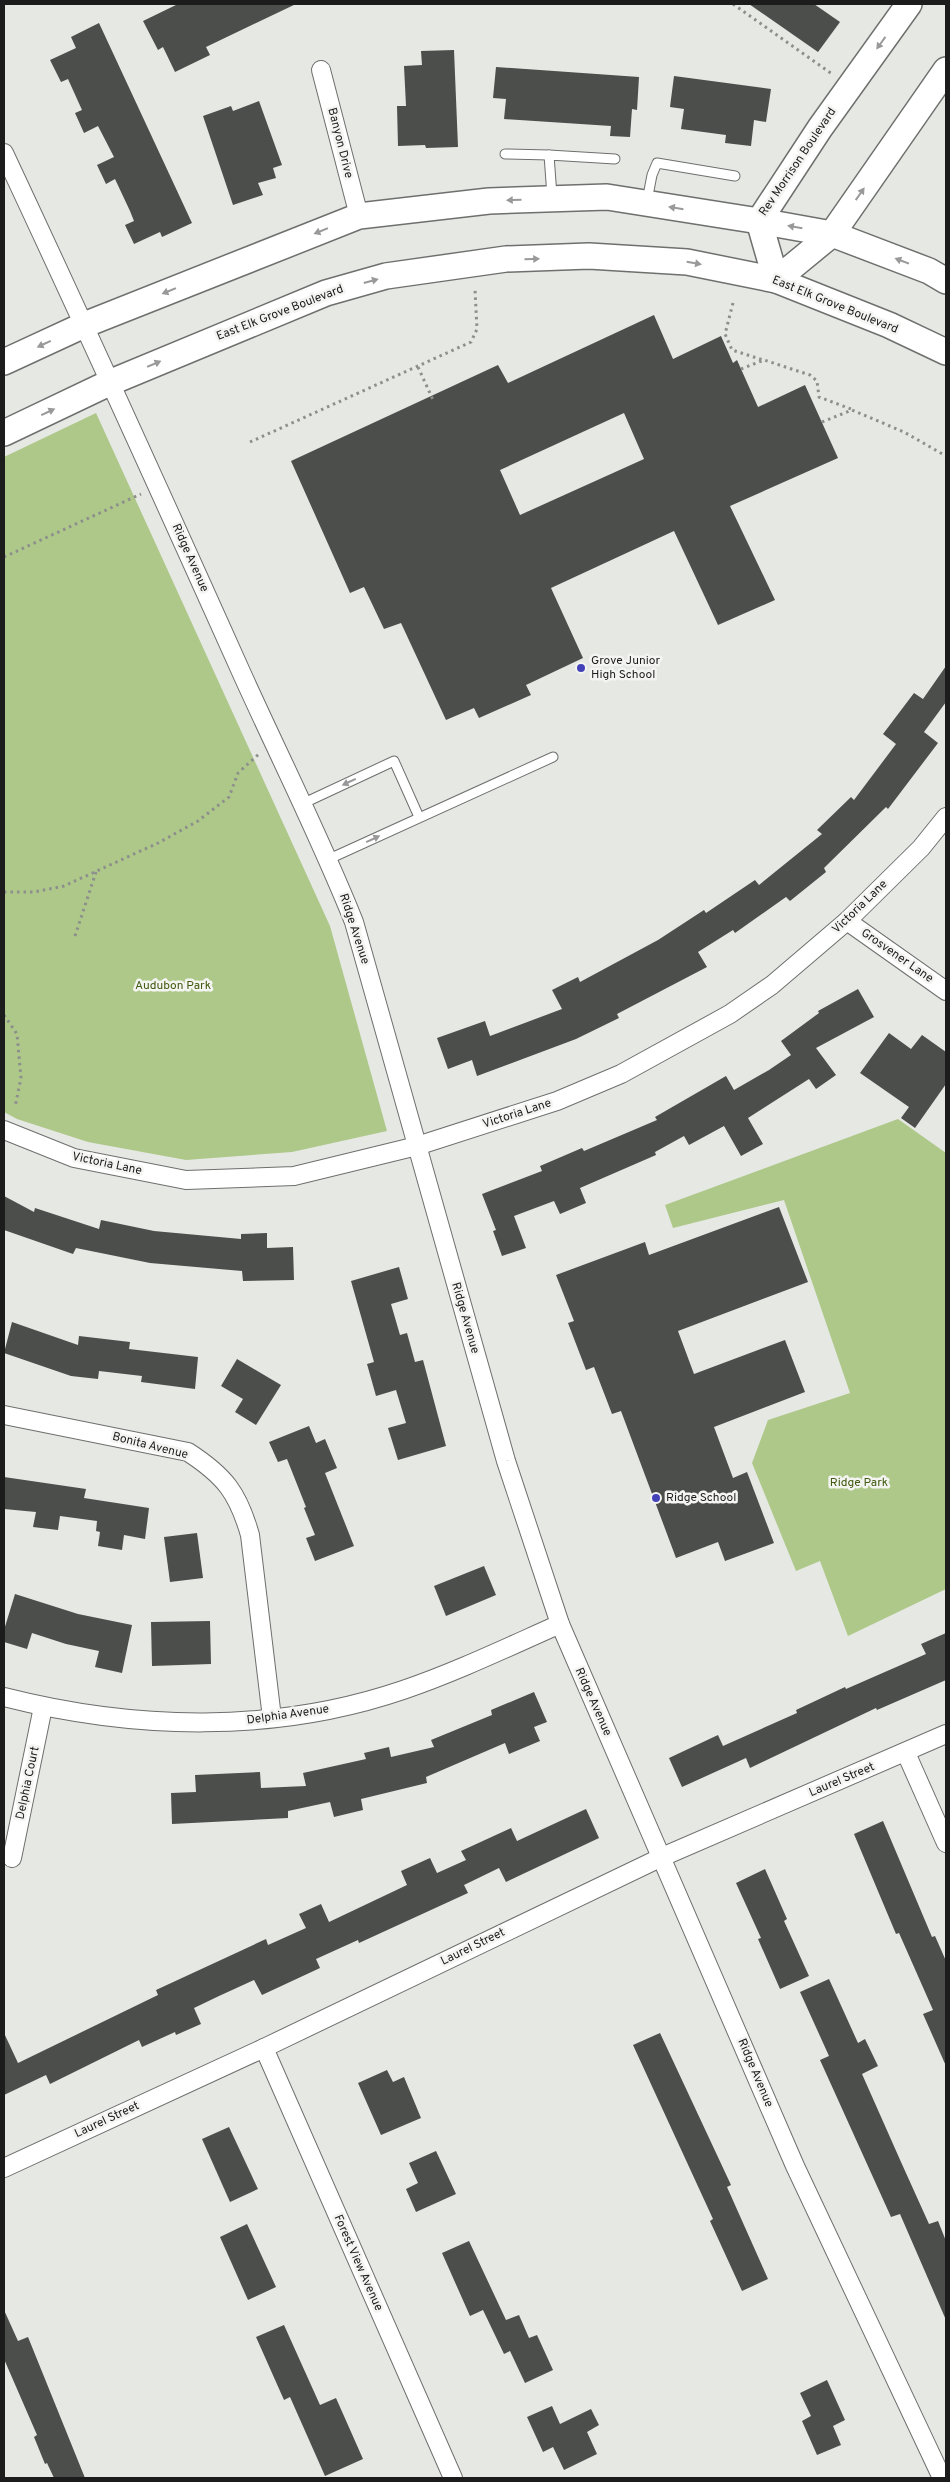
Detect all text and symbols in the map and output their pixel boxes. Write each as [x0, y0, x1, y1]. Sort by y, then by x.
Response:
one-way arrow [876, 37, 886, 50]
street label: Rev Morrison Boulevard [756, 105, 840, 219]
street label: Banyon Drive [324, 106, 356, 180]
one-way arrow [855, 187, 865, 201]
one-way arrow [506, 196, 522, 204]
one-way arrow [667, 204, 683, 212]
one-way arrow [787, 223, 803, 231]
one-way arrow [313, 228, 328, 236]
one-way arrow [524, 254, 540, 262]
one-way arrow [894, 257, 909, 265]
one-way arrow [686, 260, 702, 268]
street label: East Elk Grove Boulevard [770, 272, 900, 338]
one-way arrow [364, 276, 379, 284]
street label: East Elk Grove Boulevard [214, 281, 346, 345]
one-way arrow [162, 288, 177, 295]
one-way arrow [37, 340, 51, 348]
one-way arrow [147, 359, 161, 367]
one-way arrow [41, 408, 55, 416]
street label: Ridge Avenue [168, 521, 212, 595]
place label: Grove Junior High School [591, 653, 660, 683]
marker: Grove Junior High School [575, 662, 587, 674]
one-way arrow [342, 778, 356, 786]
one-way arrow [366, 834, 380, 842]
street label: Victoria Lane [829, 877, 891, 937]
street label: Ridge Avenue [335, 892, 373, 966]
street label: Grosvener Lane [858, 925, 936, 987]
park label: Audubon Park [135, 978, 211, 994]
street label: Victoria Lane [481, 1095, 553, 1133]
street label: Victoria Lane [71, 1149, 143, 1179]
street label: Ridge Avenue [447, 1281, 483, 1355]
street label: Bonita Avenue [110, 1429, 190, 1463]
park label: Ridge Park [830, 1475, 888, 1491]
place label: Ridge School [666, 1490, 736, 1506]
marker: Ridge School [650, 1492, 662, 1504]
street label: Ridge Avenue [571, 1665, 615, 1739]
street label: Delphia Avenue [246, 1701, 330, 1729]
street label: Delphia Court [12, 1745, 44, 1821]
street label: Laurel Street [807, 1759, 877, 1801]
street label: Laurel Street [438, 1925, 508, 1969]
street label: Ridge Avenue [733, 2036, 777, 2110]
street label: Laurel Street [72, 2098, 142, 2142]
street label: Forest View Avenue [330, 2212, 386, 2314]

